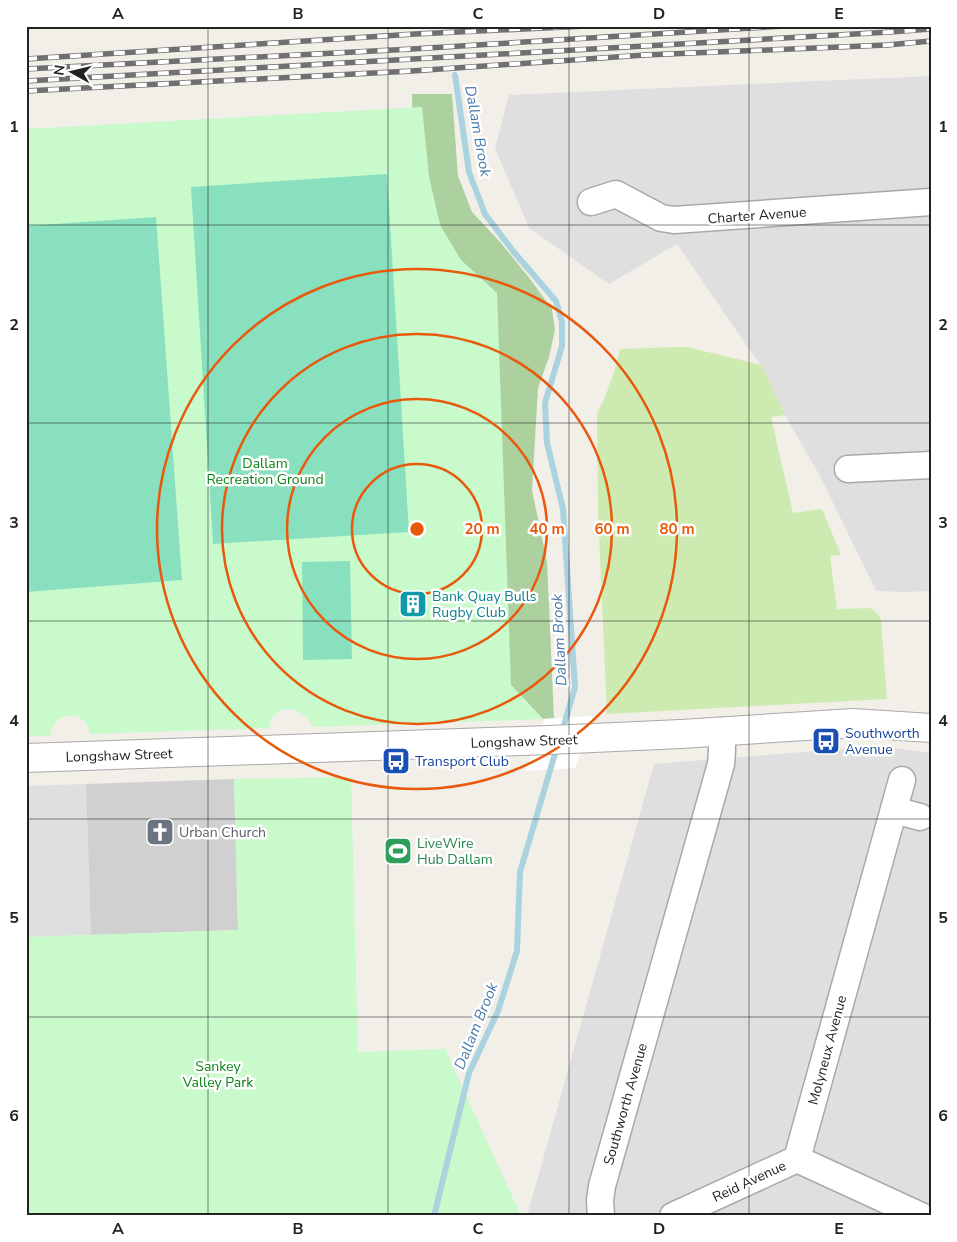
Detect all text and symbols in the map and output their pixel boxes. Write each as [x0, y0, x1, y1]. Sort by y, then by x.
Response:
text: A [112, 3, 124, 25]
text: B [292, 3, 304, 25]
text: C [473, 3, 484, 25]
text: D [653, 3, 665, 25]
text: E [834, 3, 844, 25]
north arrow [48, 48, 98, 98]
text: N [49, 64, 70, 77]
water label: Dallam Brook [460, 84, 496, 179]
text: 1 [9, 116, 19, 138]
text: 1 [938, 116, 948, 138]
street label: Charter Avenue [707, 203, 807, 228]
text: 2 [9, 314, 19, 336]
text: 2 [938, 314, 948, 336]
park label: Dallam Recreation Ground [206, 454, 324, 489]
text: 3 [9, 512, 19, 534]
text: 3 [938, 512, 948, 534]
text: 20 m [464, 519, 500, 539]
text: 40 m [529, 519, 565, 539]
text: 60 m [594, 519, 630, 539]
text: 80 m [659, 519, 695, 539]
centre of rings [408, 520, 426, 538]
place label: Bank Quay Bulls Rugby Club [432, 587, 537, 622]
building icon: Bank Quay Bulls Rugby Club [398, 589, 428, 619]
water label: Dallam Brook [547, 593, 571, 687]
text: 4 [9, 710, 19, 732]
text: 4 [938, 710, 948, 732]
place label: Southworth Avenue [845, 724, 920, 759]
bus stop icon: Southworth Avenue [811, 726, 841, 756]
street label: Longshaw Street [470, 730, 578, 753]
street label: Longshaw Street [65, 744, 173, 767]
bus stop icon: Transport Club [381, 746, 411, 776]
place label: Transport Club [415, 752, 509, 771]
church icon: Urban Church [145, 817, 175, 847]
place label: Urban Church [179, 823, 266, 842]
place label: LiveWire Hub Dallam [417, 834, 493, 869]
sports icon: LiveWire Hub Dallam [383, 836, 413, 866]
text: 5 [9, 907, 19, 929]
text: 5 [938, 907, 948, 929]
water label: Dallam Brook [449, 979, 503, 1072]
street label: Molyneux Avenue [804, 993, 851, 1107]
street label: Southworth Avenue [599, 1041, 652, 1167]
park label: Sankey Valley Park [182, 1057, 254, 1092]
text: 6 [9, 1105, 19, 1127]
text: 6 [938, 1105, 948, 1127]
street label: Reid Avenue [709, 1156, 789, 1207]
text: A [112, 1218, 124, 1240]
text: B [292, 1218, 304, 1240]
text: C [473, 1218, 484, 1240]
text: D [653, 1218, 665, 1240]
text: E [834, 1218, 844, 1240]

